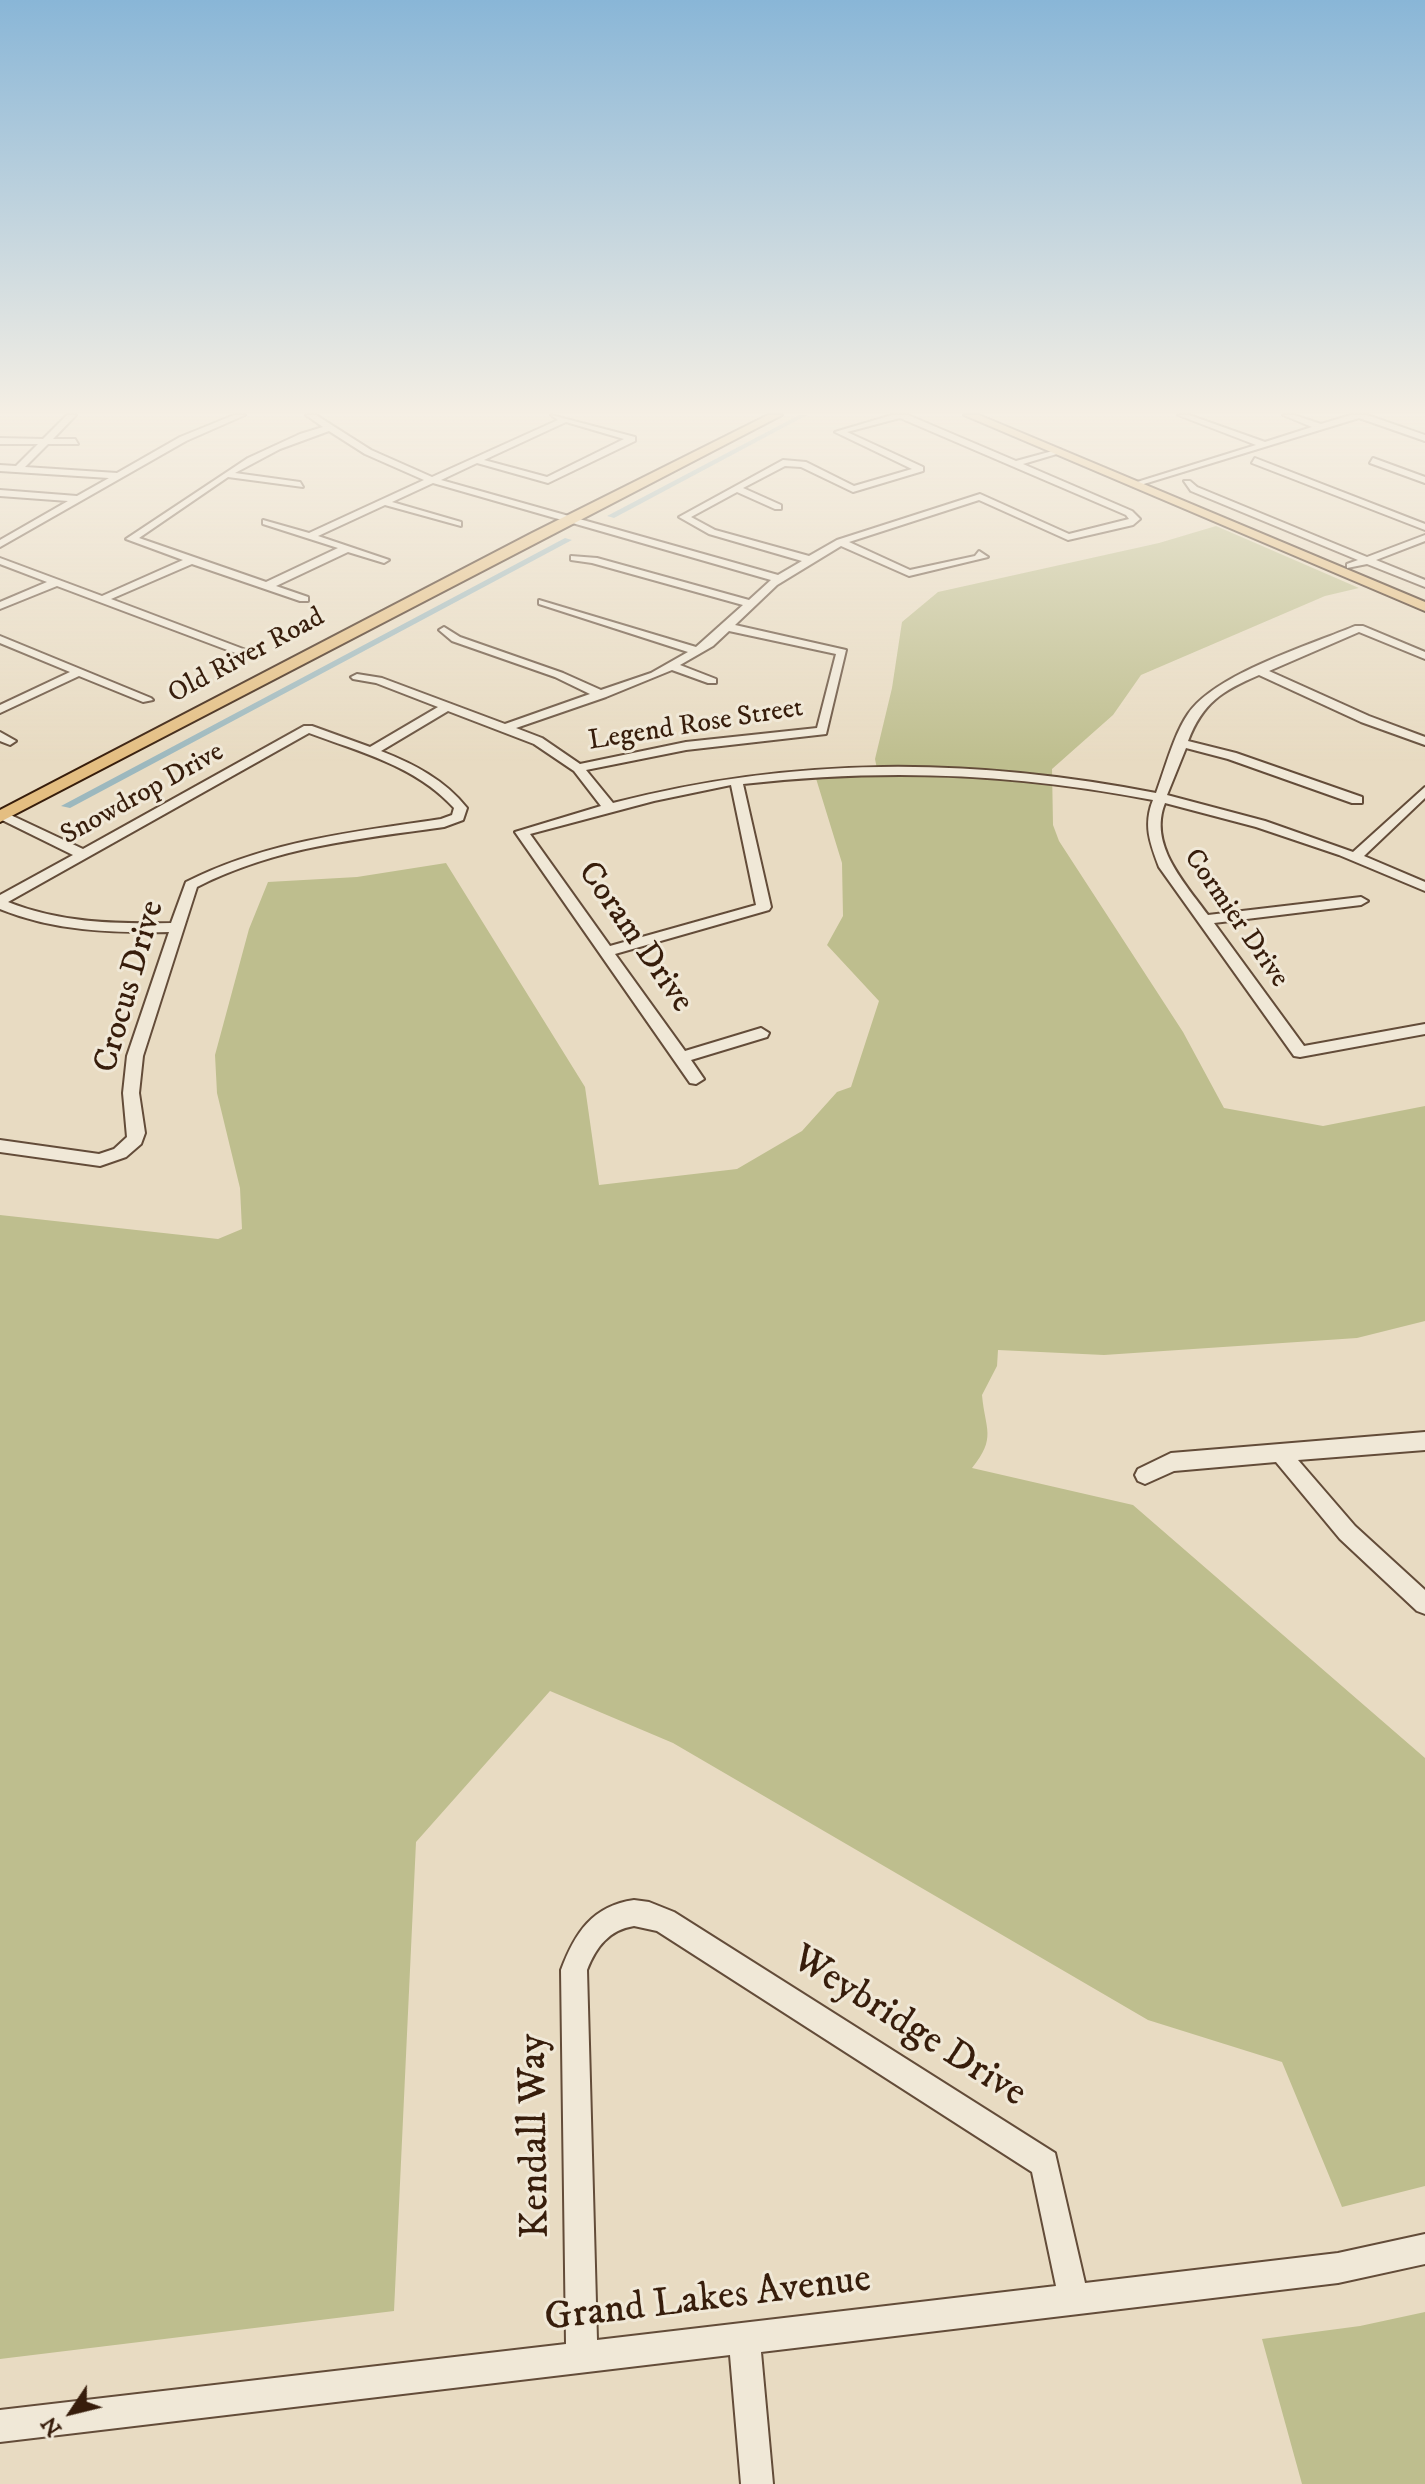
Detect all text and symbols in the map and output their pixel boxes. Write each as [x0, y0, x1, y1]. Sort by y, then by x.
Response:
street label: Old River Road [163, 602, 331, 712]
street label: Legend Rose Street [586, 692, 806, 760]
street label: Snowdrop Drive [56, 736, 230, 854]
street label: Cormier Drive [1175, 843, 1295, 995]
street label: Coram Drive [567, 855, 701, 1021]
street label: Crocus Drive [87, 896, 175, 1078]
street label: Weybridge Drive [782, 1937, 1034, 2119]
street label: Kendall Way [511, 2033, 563, 2239]
street label: Grand Lakes Avenue [542, 2257, 874, 2345]
north arrow [32, 2372, 112, 2452]
text: N [36, 2411, 68, 2441]

